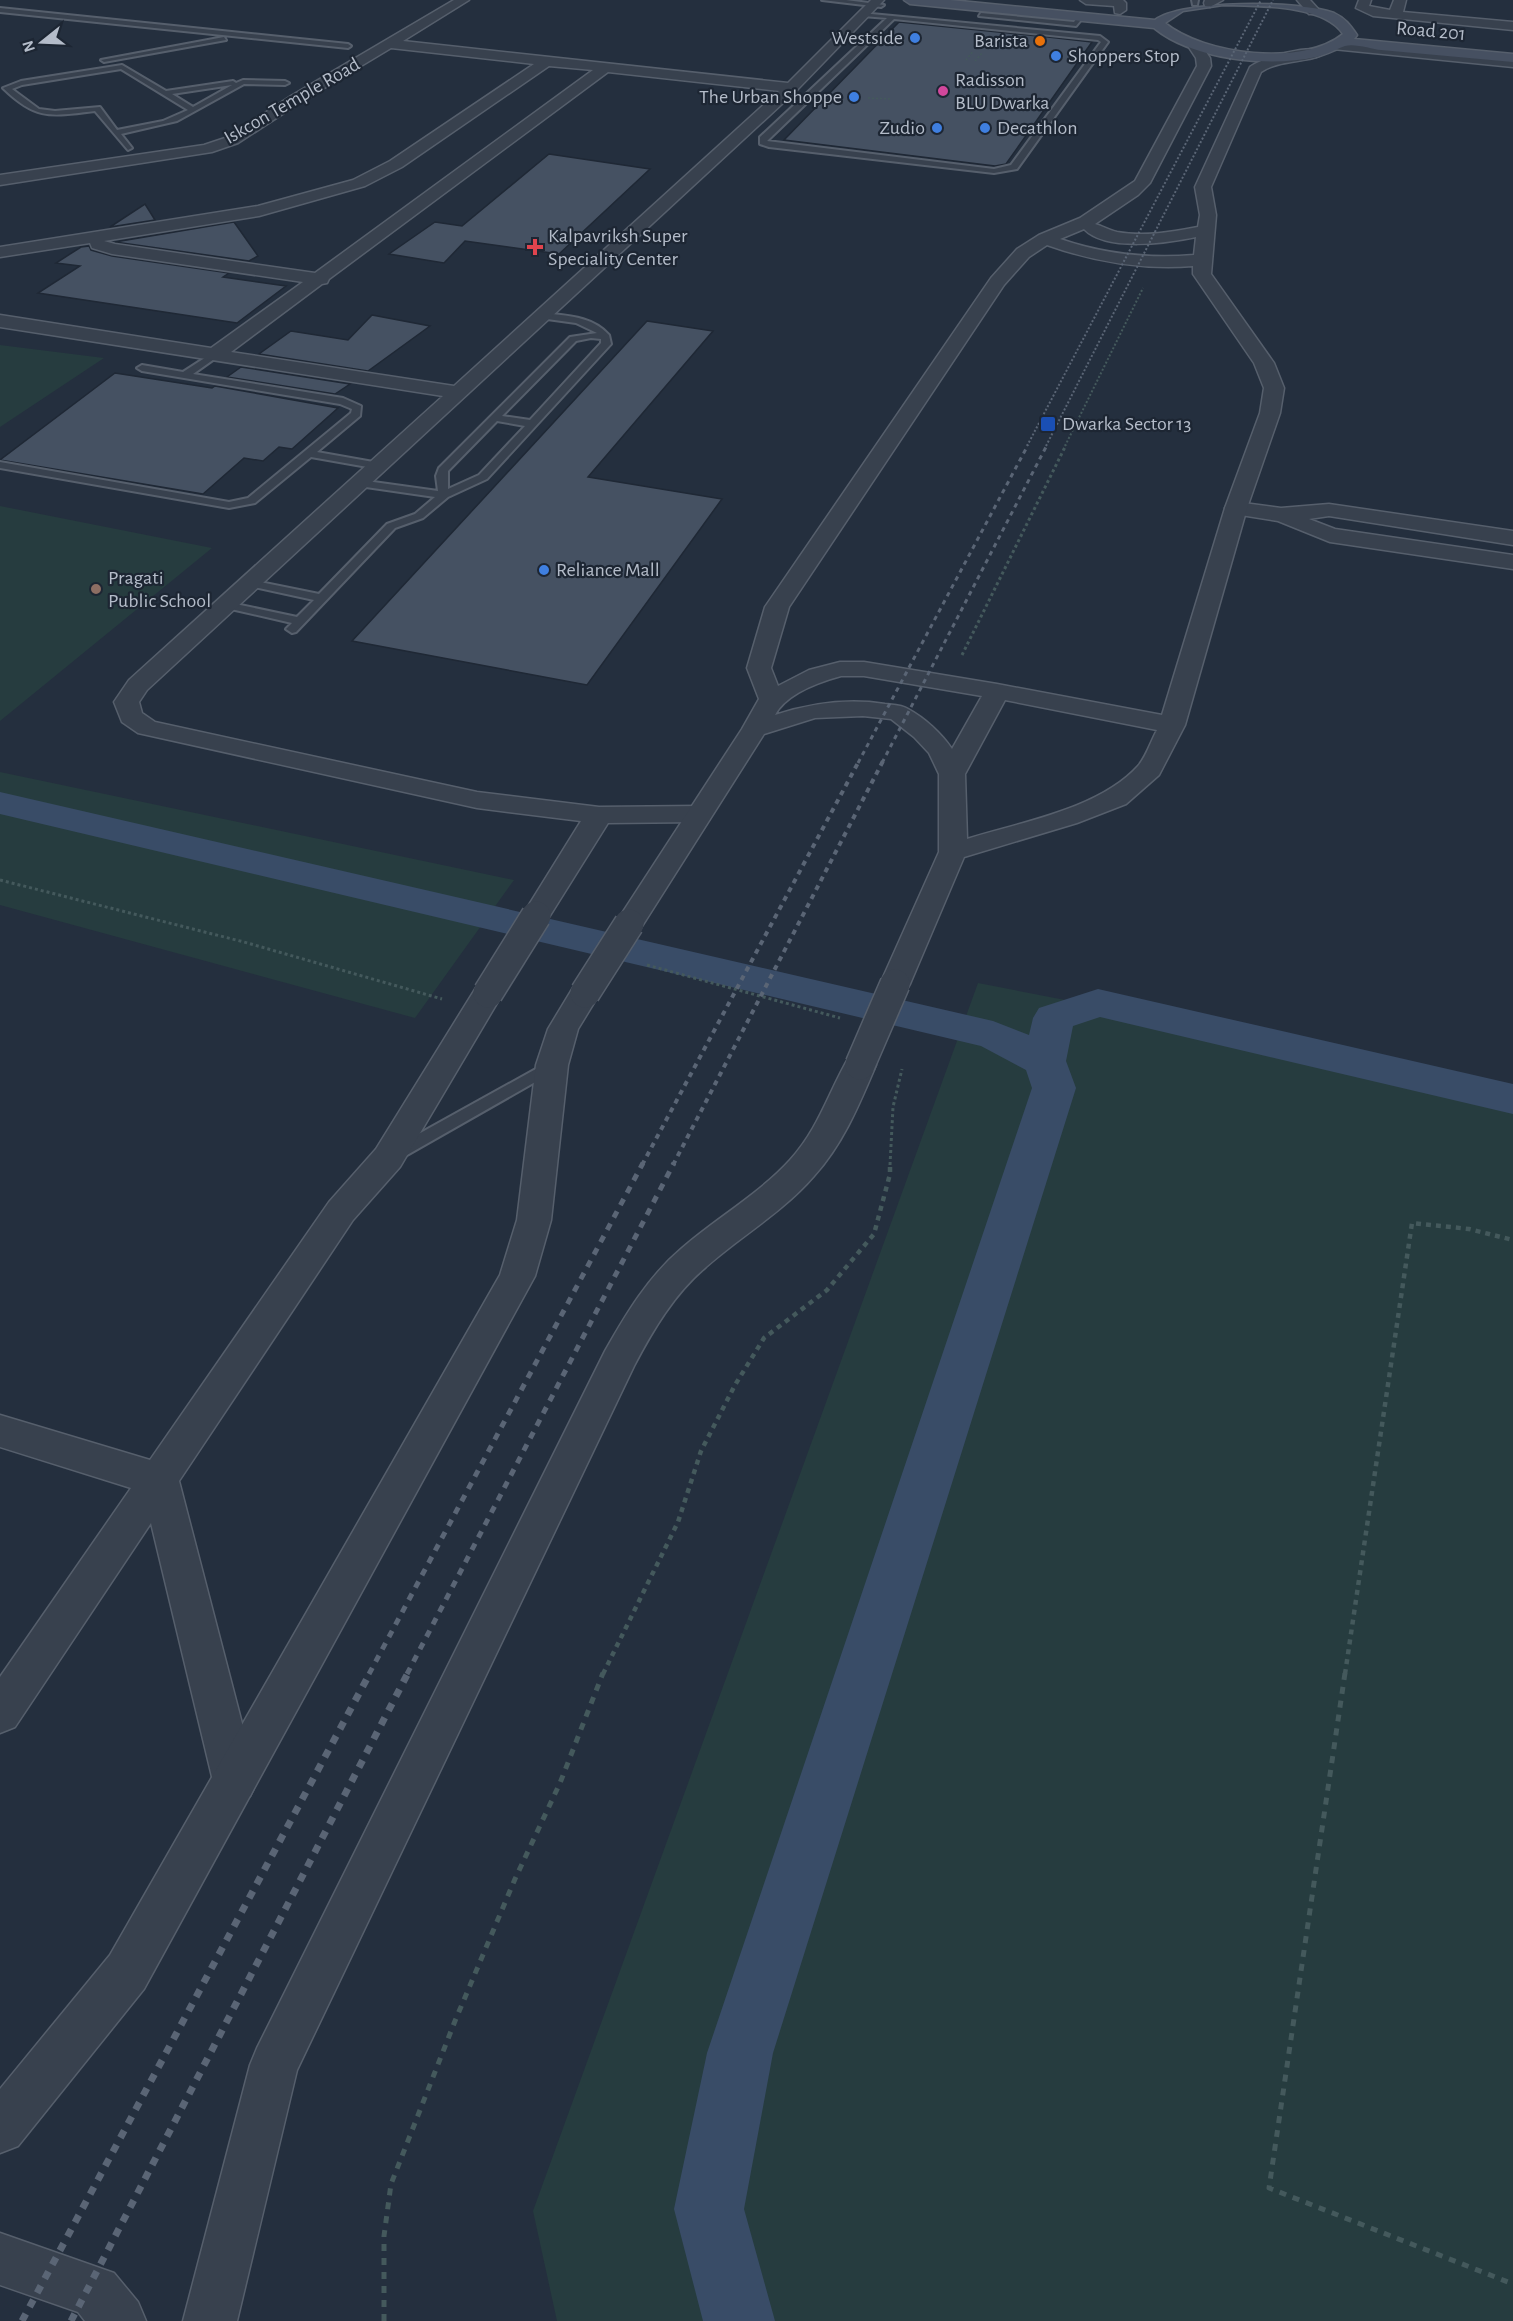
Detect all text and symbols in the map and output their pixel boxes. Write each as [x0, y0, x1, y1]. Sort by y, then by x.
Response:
north arrow [12, 12, 72, 72]
street label: Road 201 [1395, 18, 1467, 44]
place label: Westside [831, 28, 903, 48]
marker: Westside [908, 31, 922, 45]
place label: Barista [974, 31, 1028, 51]
marker: Barista [1033, 34, 1047, 48]
text: N [19, 39, 38, 54]
place label: Shoppers Stop [1068, 46, 1180, 66]
marker: Shoppers Stop [1049, 49, 1063, 63]
street label: Iskcon Temple Road [221, 54, 363, 148]
place label: Radisson BLU Dwarka [955, 70, 1049, 113]
marker: Radisson BLU Dwarka [936, 84, 950, 98]
place label: The Urban Shoppe [699, 87, 842, 107]
marker: The Urban Shoppe [847, 90, 861, 104]
place label: Zudio [880, 118, 925, 138]
place label: Decathlon [997, 118, 1078, 138]
marker: Zudio [930, 121, 944, 135]
marker: Decathlon [978, 121, 992, 135]
place label: Kalpavriksh Super Speciality Center [548, 226, 688, 269]
marker: Kalpavriksh Super Speciality Center [526, 238, 544, 256]
place label: Dwarka Sector 13 [1062, 414, 1191, 434]
marker: Dwarka Sector 13 [1039, 415, 1057, 433]
place label: Reliance Mall [556, 560, 660, 580]
marker: Reliance Mall [537, 563, 551, 577]
place label: Pragati Public School [108, 568, 211, 611]
marker: Pragati Public School [89, 582, 103, 596]

